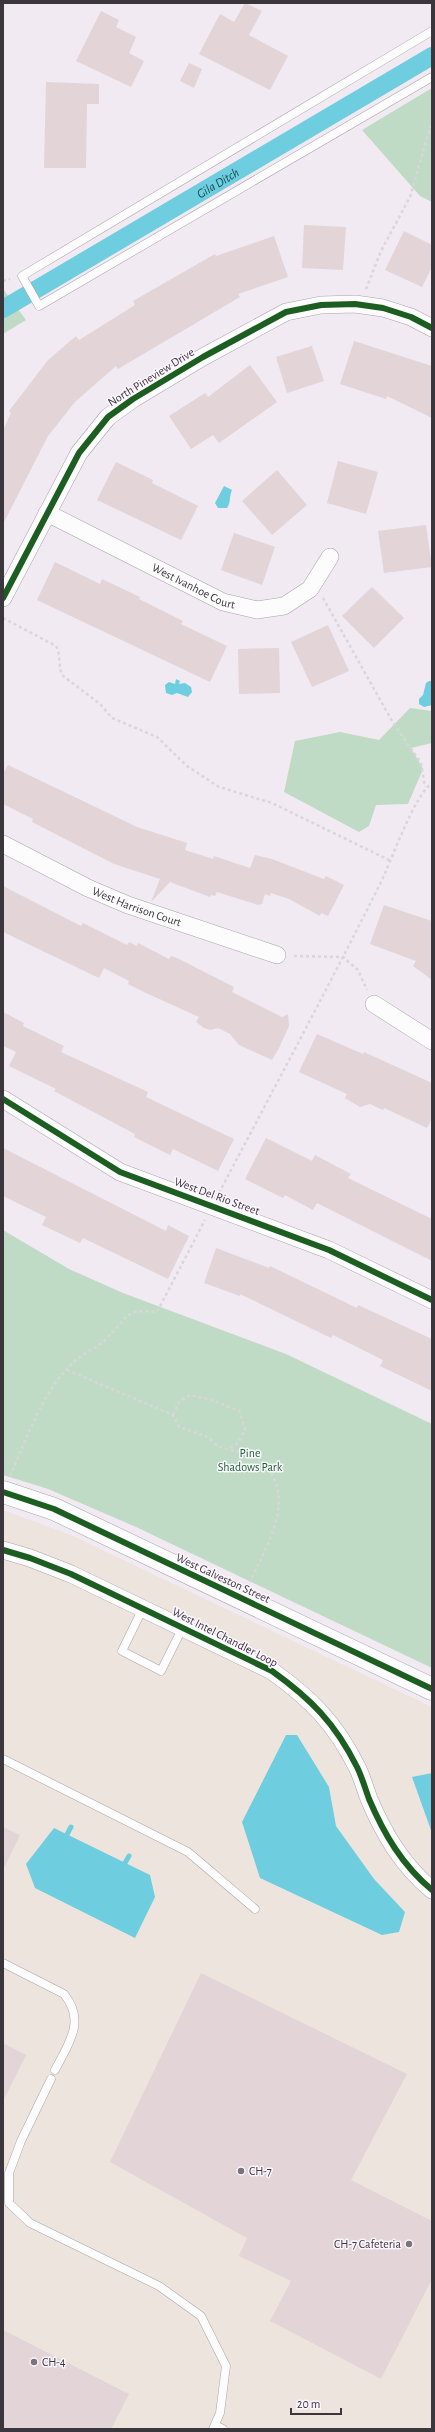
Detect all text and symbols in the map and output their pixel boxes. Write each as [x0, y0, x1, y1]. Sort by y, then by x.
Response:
water label: Gila Ditch [195, 166, 242, 201]
street label: North Pineview Drive [106, 346, 196, 408]
street label: West Ivanhoe Court [150, 561, 236, 611]
street label: West Harrison Court [90, 885, 183, 929]
street label: West Del Rio Street [173, 1175, 261, 1217]
park label: Pine Shadows Park [218, 1447, 283, 1473]
street label: West Galveston Street [174, 1551, 272, 1605]
street label: West Intel Chandler Loop [170, 1605, 280, 1669]
place label: CH-7 [249, 2165, 272, 2177]
marker: CH-7 [236, 2166, 246, 2176]
place label: CH-7 Cafeteria [334, 2238, 401, 2250]
marker: CH-7 Cafeteria [404, 2239, 414, 2249]
place label: CH-4 [42, 2356, 66, 2368]
marker: CH-4 [29, 2357, 39, 2367]
scale bar [291, 2390, 341, 2416]
text: 20 m [297, 2398, 320, 2410]

